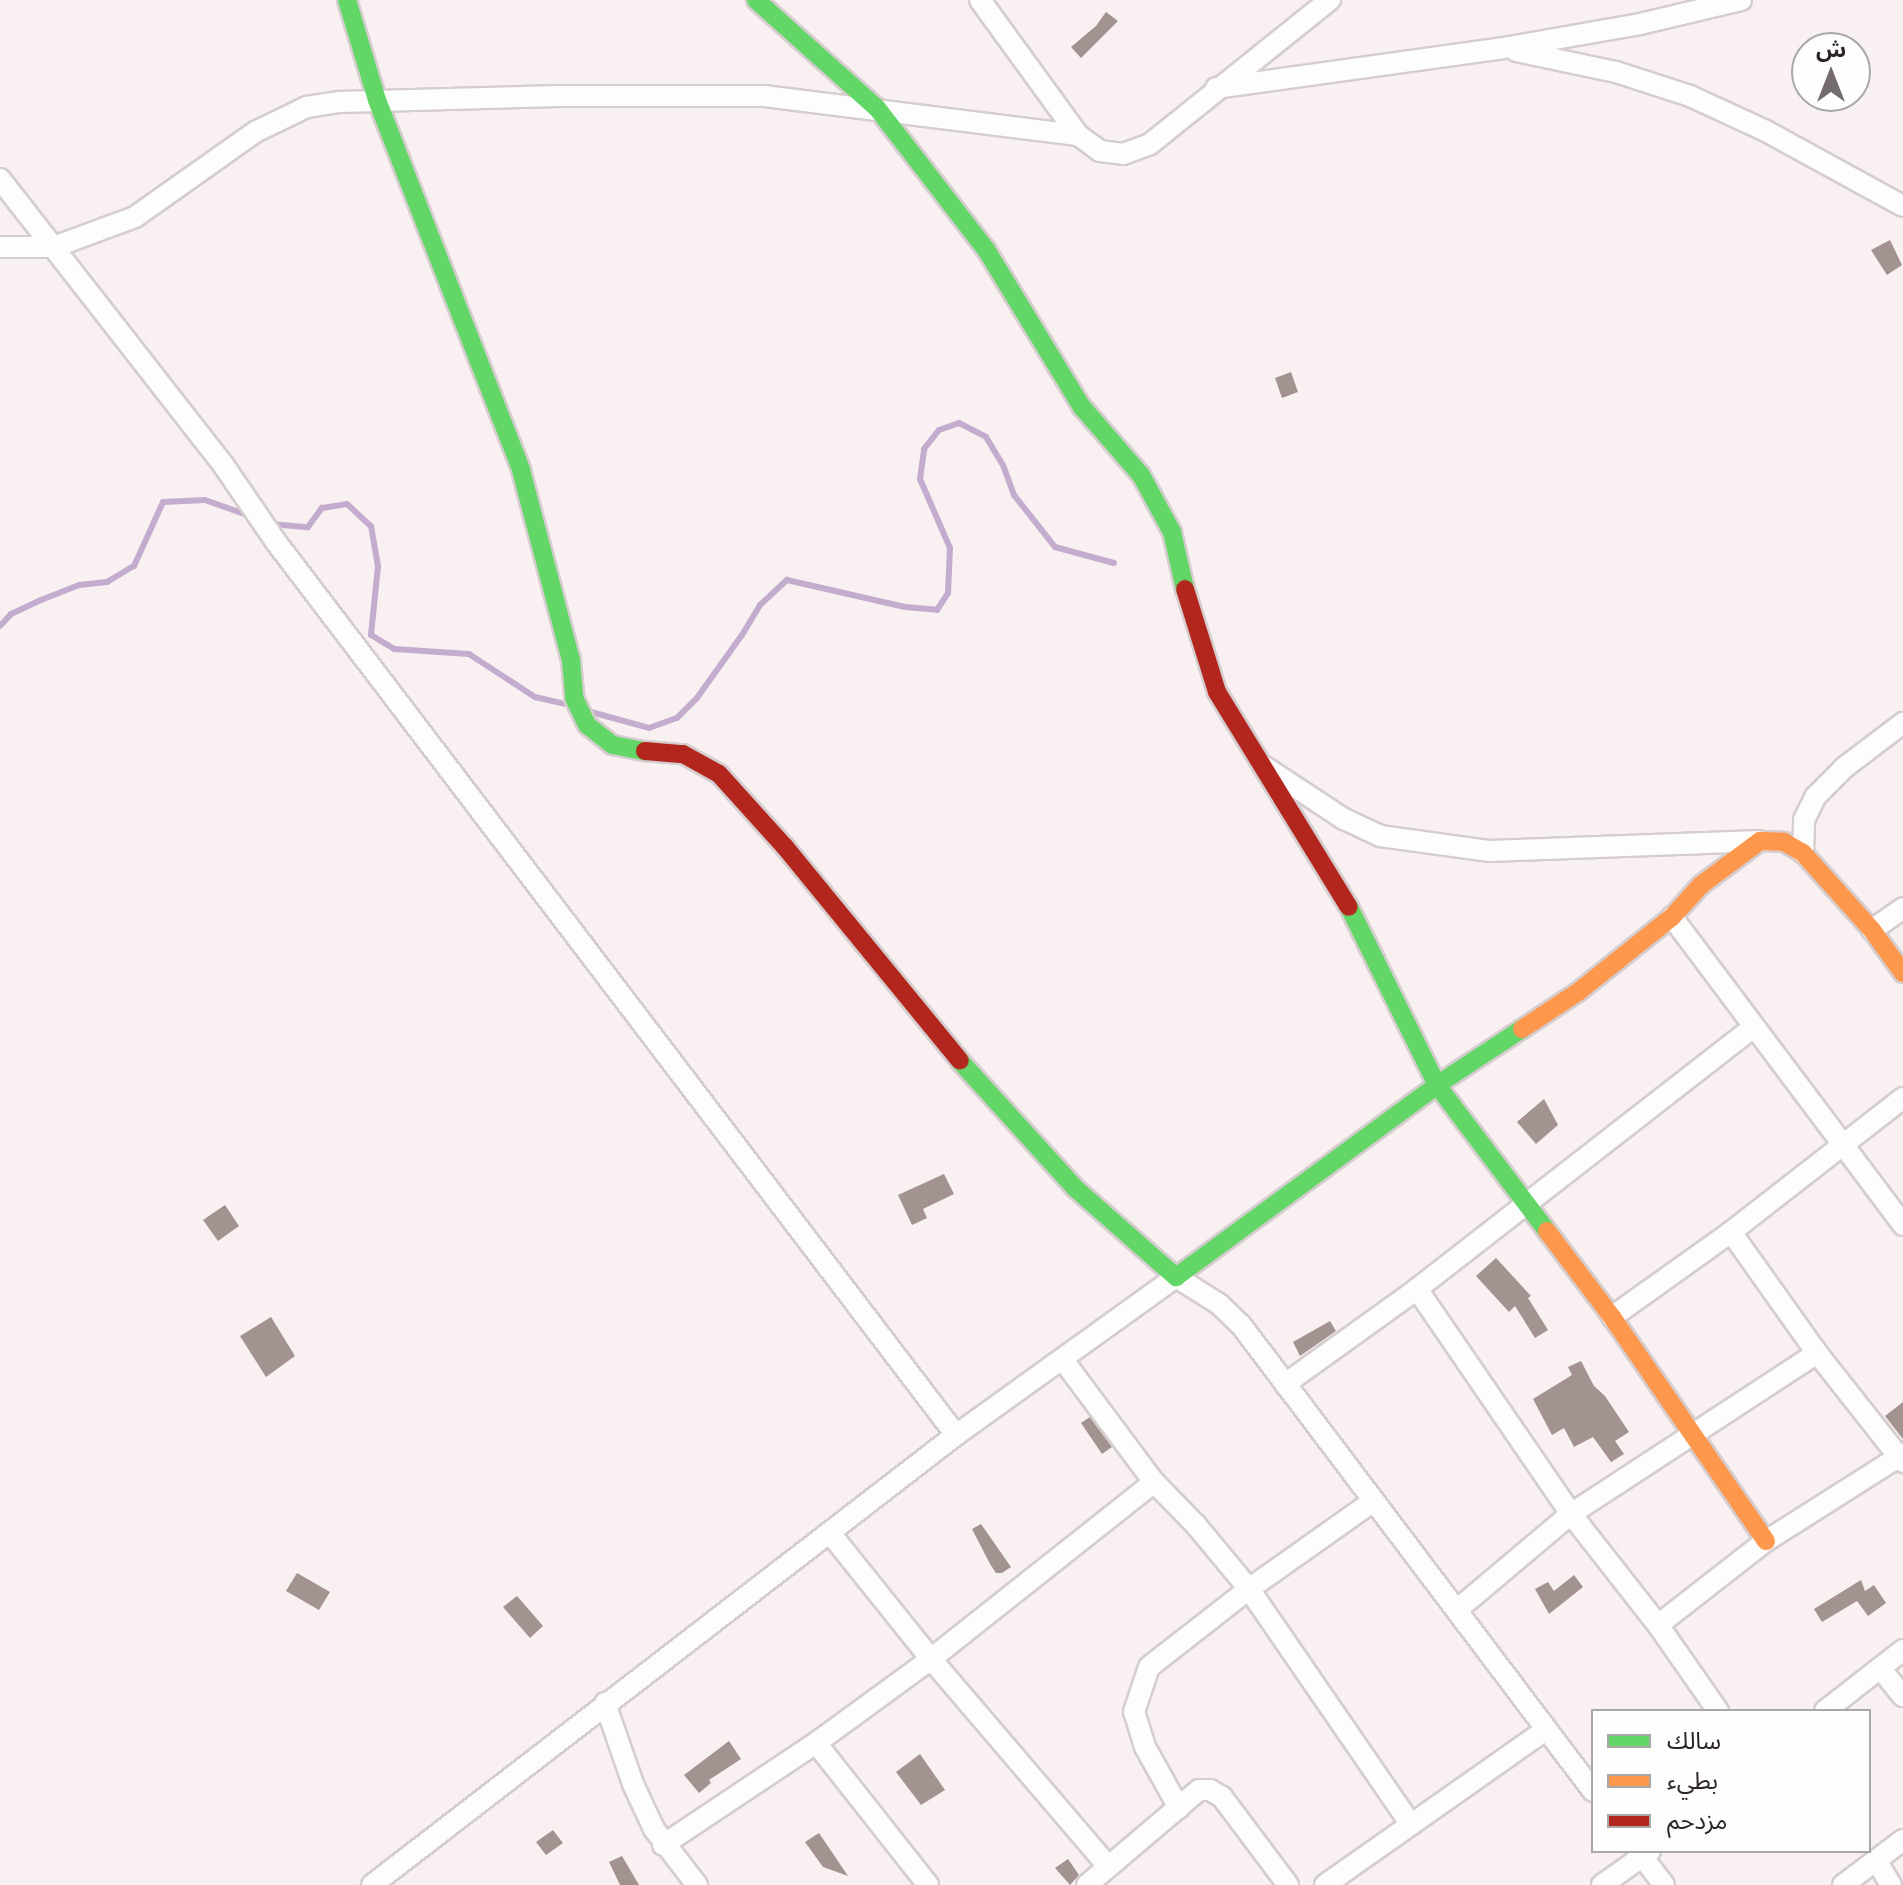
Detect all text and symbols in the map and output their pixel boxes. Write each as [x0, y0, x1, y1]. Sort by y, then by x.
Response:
north arrow [1791, 32, 1871, 112]
text: ش [1816, 37, 1846, 62]
legend [1591, 1709, 1871, 1853]
text: سالك [1667, 1727, 1721, 1754]
text: بطيء [1667, 1767, 1718, 1794]
text: مزدحم [1667, 1807, 1727, 1834]

